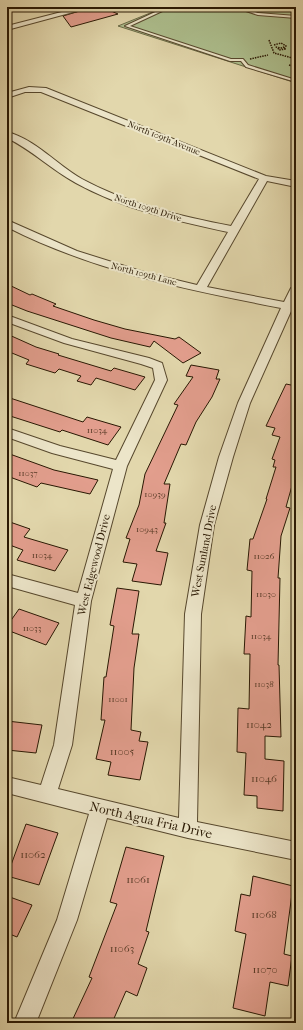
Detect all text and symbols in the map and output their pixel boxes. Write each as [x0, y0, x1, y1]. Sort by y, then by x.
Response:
street label: North 109th Avenue [126, 119, 202, 157]
street label: North 109th Drive [113, 192, 183, 224]
street label: North 109th Lane [110, 260, 178, 288]
house number: 11034 [87, 425, 108, 435]
house number: 11037 [18, 468, 38, 478]
house number: 10939 [144, 489, 166, 499]
street label: West Sunland Drive [188, 503, 219, 599]
street label: West Edgewood Drive [75, 512, 113, 618]
house number: 10943 [136, 524, 158, 534]
house number: 11034 [32, 550, 53, 560]
house number: 11026 [254, 551, 275, 561]
house number: 11030 [256, 589, 276, 599]
house number: 11033 [23, 623, 42, 633]
house number: 11034 [251, 631, 272, 641]
house number: 11038 [254, 679, 274, 689]
house number: 11001 [108, 694, 128, 704]
house number: 11042 [246, 718, 272, 731]
house number: 11005 [110, 745, 135, 758]
house number: 11046 [251, 772, 277, 785]
street label: North Agua Fria Drive [88, 799, 214, 842]
house number: 11062 [20, 848, 46, 861]
house number: 11061 [126, 873, 150, 886]
house number: 11068 [251, 908, 277, 921]
house number: 11063 [110, 942, 134, 955]
house number: 11070 [252, 963, 278, 976]

